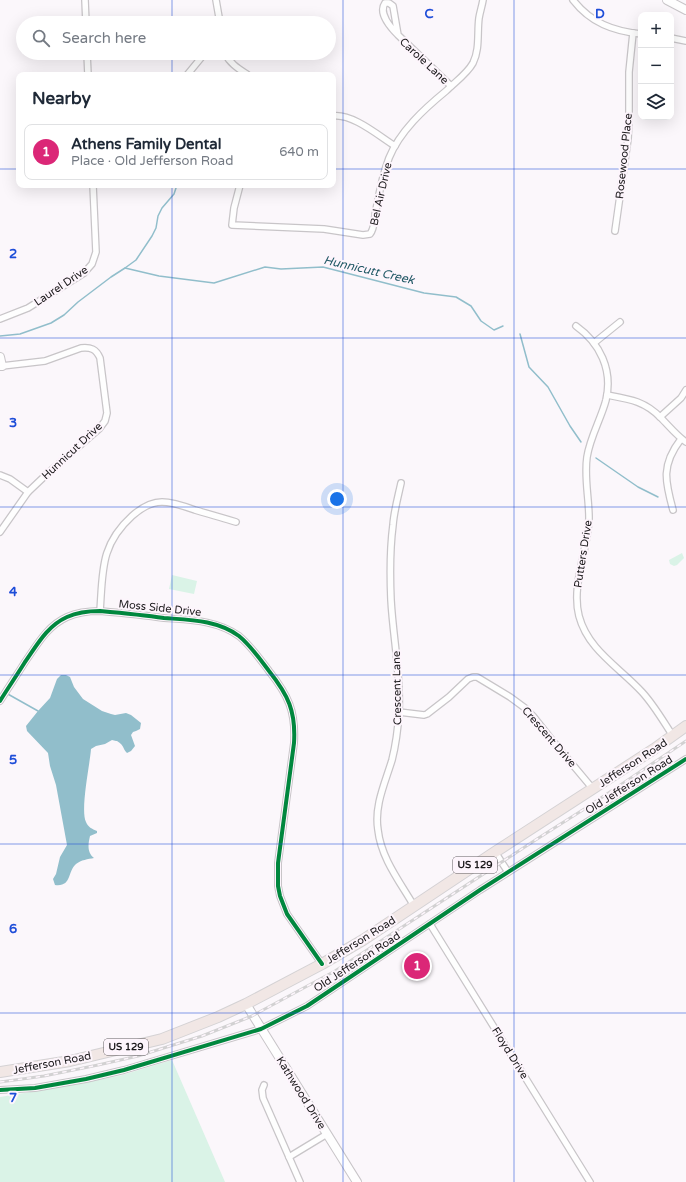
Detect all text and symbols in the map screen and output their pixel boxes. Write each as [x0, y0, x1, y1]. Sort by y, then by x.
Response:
text: C [424, 6, 434, 22]
text: D [595, 6, 605, 22]
map controls [638, 12, 674, 120]
button: + [638, 12, 674, 48]
search box [16, 16, 336, 60]
icon: search [30, 27, 52, 49]
text: Search here [62, 29, 146, 47]
street label: Carole Lane [397, 35, 451, 87]
button: − [638, 48, 674, 84]
button: layers [638, 84, 674, 120]
text: Nearby [32, 88, 91, 109]
street label: Rosewood Place [613, 113, 635, 199]
text: Athens Family Dental [71, 135, 221, 153]
text: 1 [42, 144, 50, 160]
text: 640 m [279, 144, 319, 160]
text: Place · Old Jefferson Road [71, 153, 233, 169]
street label: Bel Air Drive [367, 161, 395, 227]
text: 2 [9, 246, 17, 262]
water label: Hunnicutt Creek [322, 253, 417, 288]
street label: Laurel Drive [32, 263, 90, 309]
text: 3 [9, 415, 17, 431]
street label: Hunnicut Drive [39, 420, 105, 482]
your location [327, 489, 347, 509]
street label: Putters Drive [571, 519, 595, 589]
text: 4 [9, 584, 18, 600]
street label: Moss Side Drive [118, 597, 202, 619]
street label: Crescent Lane [390, 651, 404, 725]
street label: Crescent Drive [519, 704, 579, 770]
street label: Jefferson Road [596, 736, 670, 790]
text: 5 [9, 752, 17, 768]
street label: Old Jefferson Road [583, 753, 675, 817]
road number: US 129 [453, 857, 497, 873]
street label: Jefferson Road [324, 913, 398, 966]
text: 6 [9, 921, 17, 937]
street label: Old Jefferson Road [311, 929, 403, 995]
pin: 1 [404, 951, 430, 981]
street label: Floyd Drive [489, 1025, 531, 1081]
road number: US 129 [104, 1039, 148, 1055]
street label: Jefferson Road [12, 1049, 92, 1077]
street label: Kathwood Drive [273, 1054, 329, 1132]
text: 7 [9, 1090, 17, 1106]

